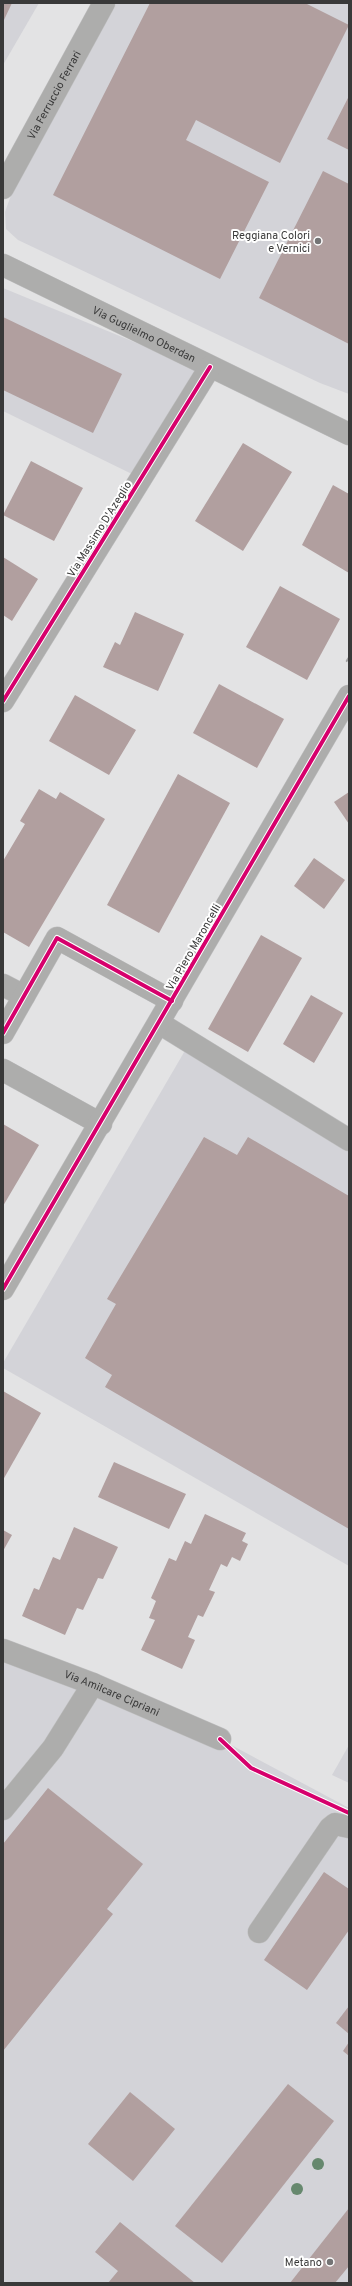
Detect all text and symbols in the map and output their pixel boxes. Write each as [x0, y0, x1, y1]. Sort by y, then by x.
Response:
street label: Via Ferruccio Ferrari [25, 48, 85, 142]
place label: Reggiana Colori e Vernici [232, 229, 310, 256]
marker: Reggiana Colori e Vernici [313, 236, 323, 246]
street label: Via Guglielmo Oberdan [89, 304, 198, 366]
street label: Via Massimo D'Azeglio [65, 479, 135, 580]
street label: Via Piero Maroncelli [163, 902, 224, 993]
street label: Via Amilcare Cipriani [62, 1668, 161, 1720]
place label: Metano [285, 2256, 322, 2270]
marker: Metano [325, 2257, 335, 2267]

